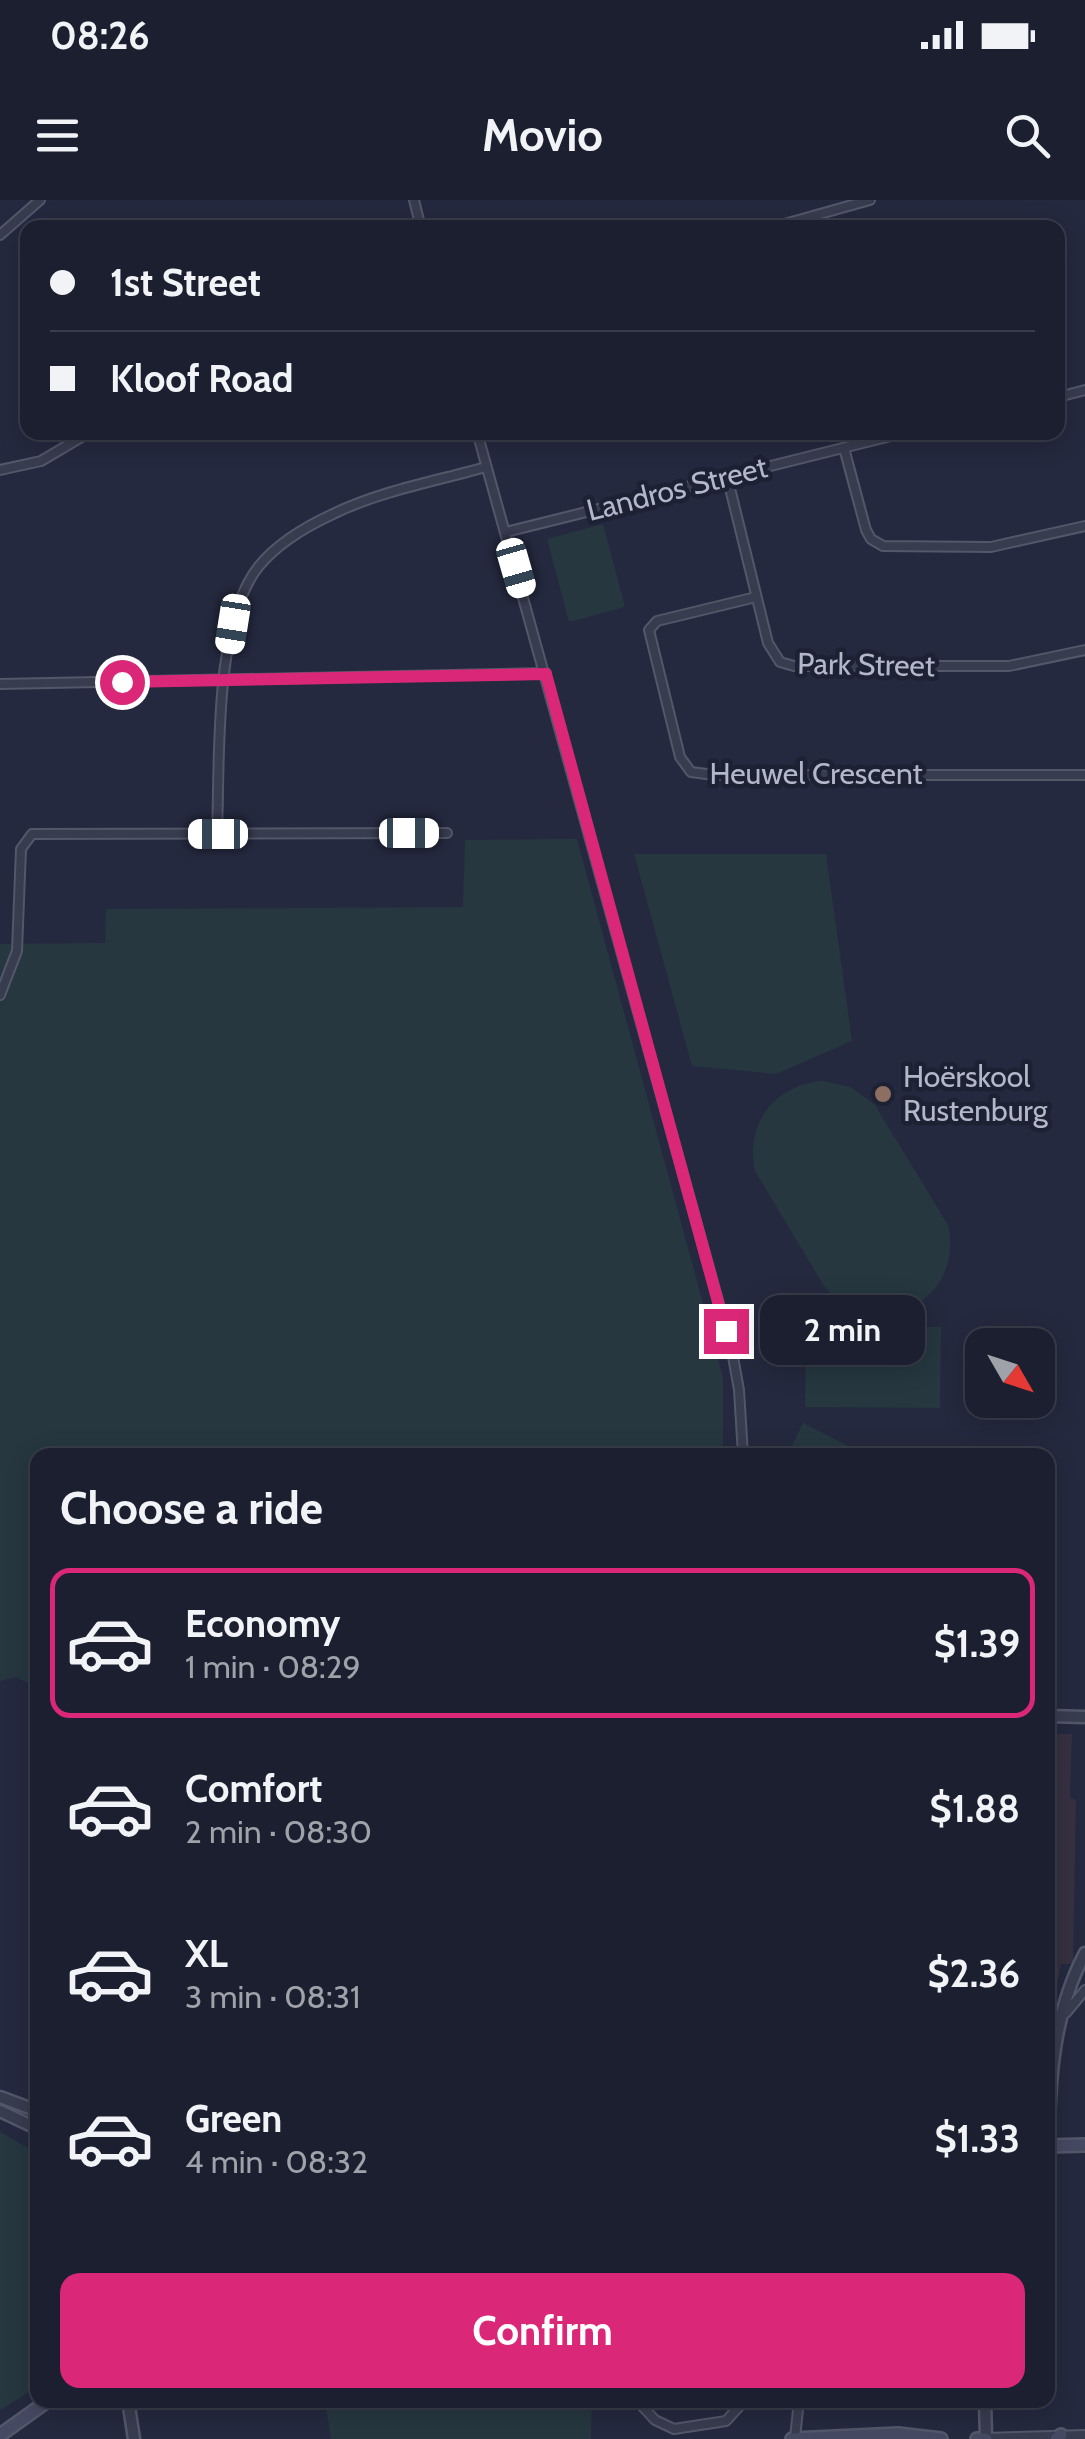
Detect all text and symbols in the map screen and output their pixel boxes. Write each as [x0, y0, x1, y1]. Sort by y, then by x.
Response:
text: 08:26 [50, 12, 150, 59]
icon: menu [30, 108, 85, 163]
text: Movio [482, 108, 603, 162]
icon: search [1000, 108, 1055, 163]
text: 1st Street [110, 259, 261, 306]
text: Kloof Road [110, 355, 294, 402]
street label: Landros Street [583, 448, 771, 529]
car [493, 535, 539, 601]
car [213, 592, 253, 656]
street label: Park Street [797, 645, 935, 684]
route start [100, 660, 145, 705]
street label: Heuwel Crescent [709, 755, 923, 792]
car [379, 818, 439, 848]
car [188, 819, 248, 849]
place label: Hoërskool Rustenburg [903, 1058, 1049, 1129]
marker: Hoërskool Rustenburg [872, 1083, 894, 1105]
callout: 2 min [761, 1296, 926, 1366]
route end [704, 1309, 749, 1354]
text: 2 min [804, 1310, 881, 1349]
north arrow [965, 1328, 1055, 1418]
map controls [965, 1328, 1055, 1418]
text: Choose a ride [60, 1481, 323, 1535]
icon: car [65, 1598, 155, 1688]
text: Economy [185, 1600, 340, 1647]
text: $1.39 [934, 1620, 1020, 1667]
text: 1 min · 08:29 [185, 1647, 361, 1686]
icon: car [65, 1763, 155, 1853]
text: Comfort [185, 1765, 322, 1812]
text: $1.88 [930, 1785, 1020, 1832]
text: 2 min · 08:30 [185, 1812, 372, 1851]
icon: car [65, 1928, 155, 2018]
text: XL [185, 1930, 228, 1977]
text: $2.36 [928, 1950, 1020, 1997]
text: 3 min · 08:31 [185, 1977, 360, 2016]
icon: car [65, 2093, 155, 2183]
text: Green [185, 2095, 282, 2142]
text: $1.33 [935, 2115, 1020, 2162]
text: 4 min · 08:32 [185, 2142, 368, 2181]
button: Confirm [60, 2273, 1025, 2388]

